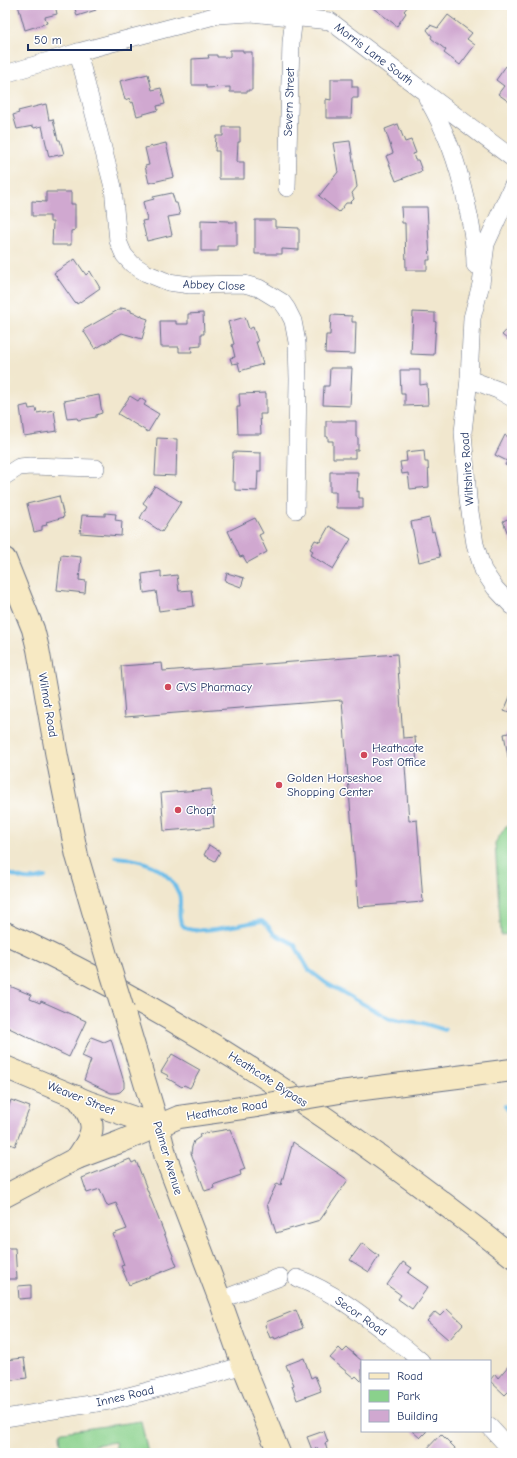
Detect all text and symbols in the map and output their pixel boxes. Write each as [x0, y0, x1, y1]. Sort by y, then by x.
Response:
street label: Morris Lane South [332, 20, 416, 88]
scale bar [28, 26, 131, 52]
text: 50 m [34, 33, 62, 47]
street label: Severn Street [281, 67, 297, 137]
street label: Abbey Close [183, 277, 245, 293]
street label: Wiltshire Road [457, 432, 477, 506]
street label: Wilmot Road [35, 672, 61, 738]
place label: CVS Pharmacy [176, 680, 252, 694]
marker: CVS Pharmacy [163, 682, 173, 692]
place label: Heathcote Post Office [372, 741, 426, 769]
marker: Heathcote Post Office [359, 750, 369, 760]
place label: Golden Horseshoe Shopping Center [287, 771, 382, 799]
marker: Golden Horseshoe Shopping Center [274, 780, 284, 790]
place label: Chopt [186, 803, 216, 817]
marker: Chopt [173, 805, 183, 815]
street label: Heathcote Bypass [226, 1048, 310, 1110]
street label: Weaver Street [45, 1078, 117, 1118]
street label: Heathcote Road [186, 1097, 268, 1123]
street label: Palmer Avenue [150, 1119, 186, 1197]
street label: Secor Road [333, 1293, 389, 1339]
legend [361, 1360, 491, 1432]
text: Road [397, 1369, 423, 1383]
street label: Innes Road [95, 1383, 155, 1409]
text: Park [397, 1389, 420, 1403]
text: Building [397, 1409, 438, 1423]

